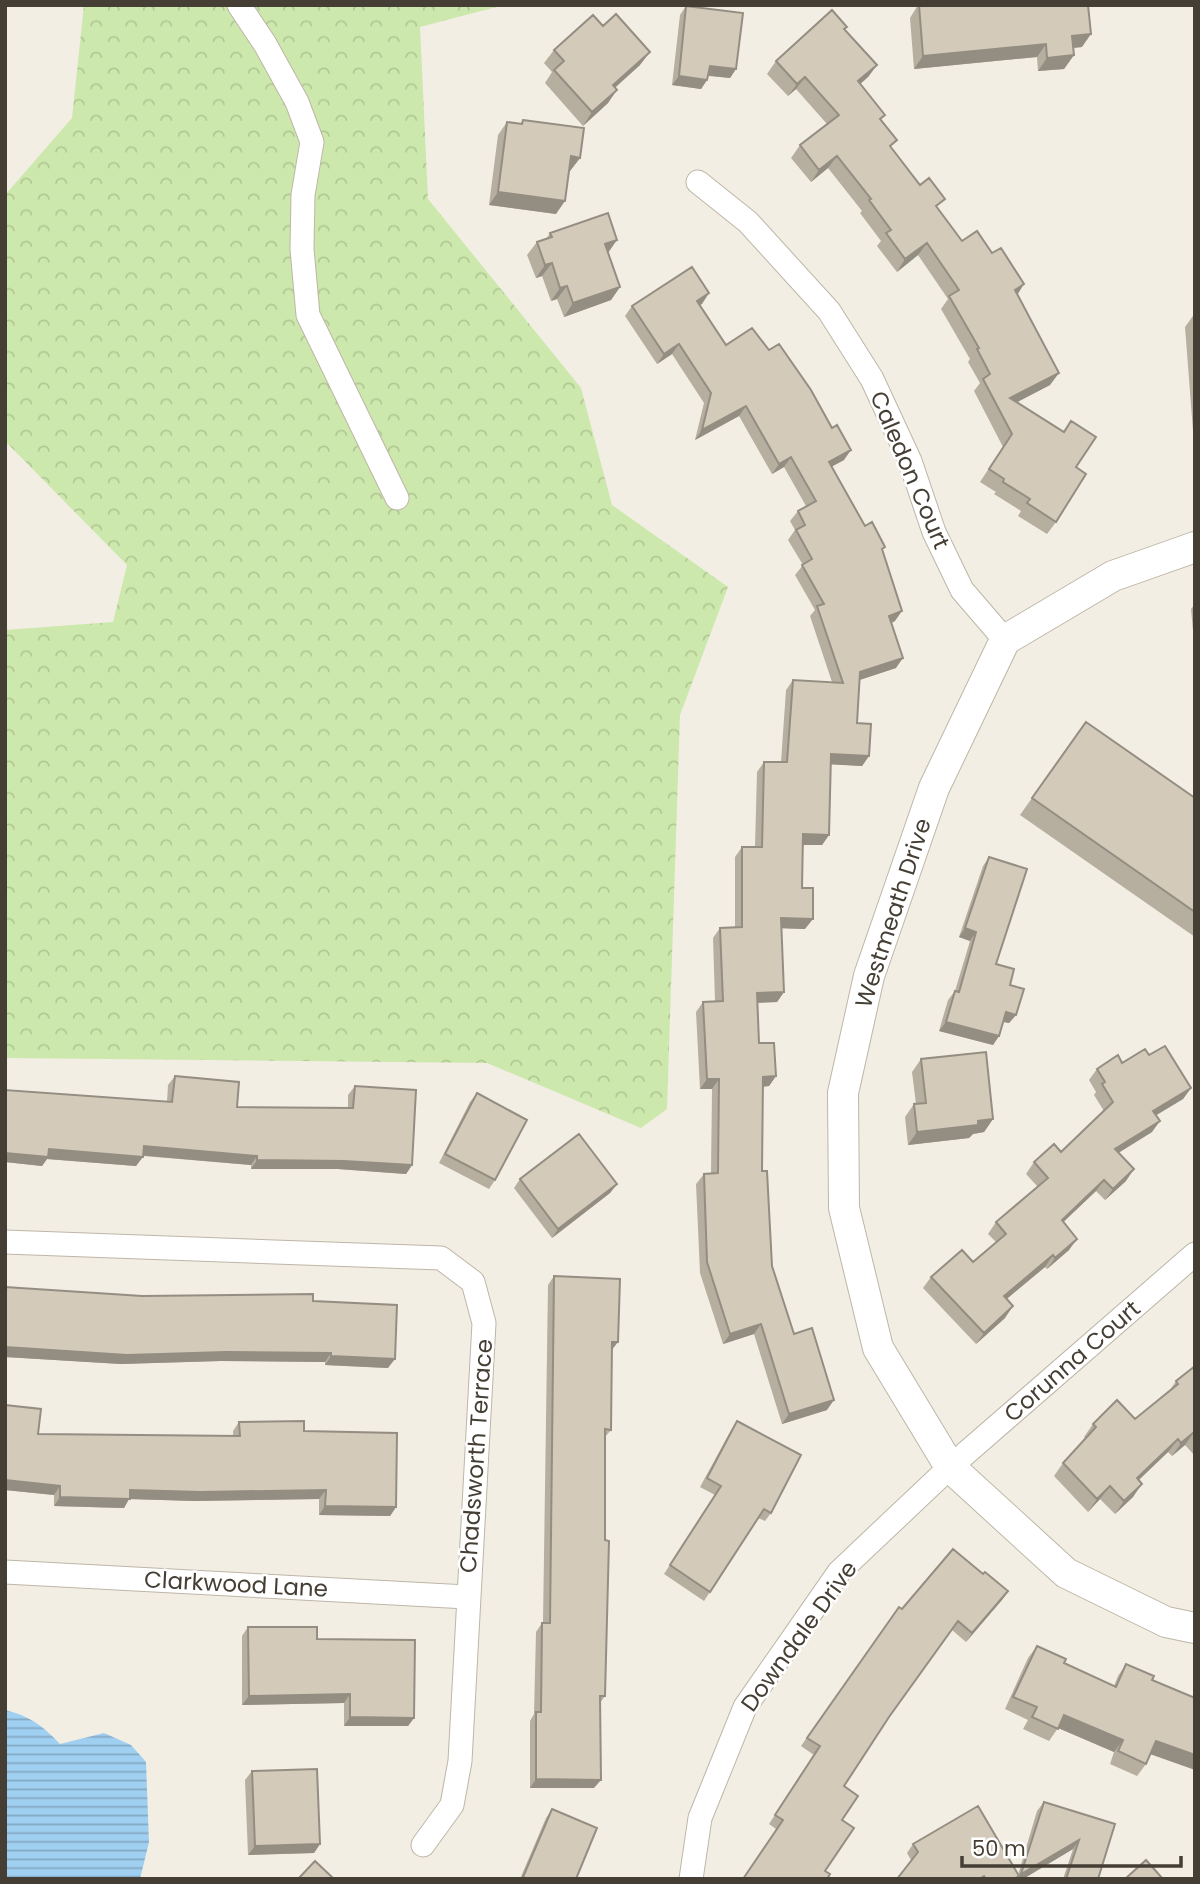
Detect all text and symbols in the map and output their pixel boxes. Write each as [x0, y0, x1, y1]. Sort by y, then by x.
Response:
street label: Caledon Court [862, 386, 958, 554]
street label: Westmeath Drive [847, 814, 939, 1012]
street label: Corunna Court [997, 1293, 1147, 1429]
street label: Chadsworth Terrace [452, 1338, 500, 1574]
street label: Downdale Drive [733, 1554, 865, 1718]
street label: Clarkwood Lane [143, 1563, 329, 1605]
scale bar [962, 1825, 1181, 1869]
text: 50 m [972, 1834, 1026, 1863]

